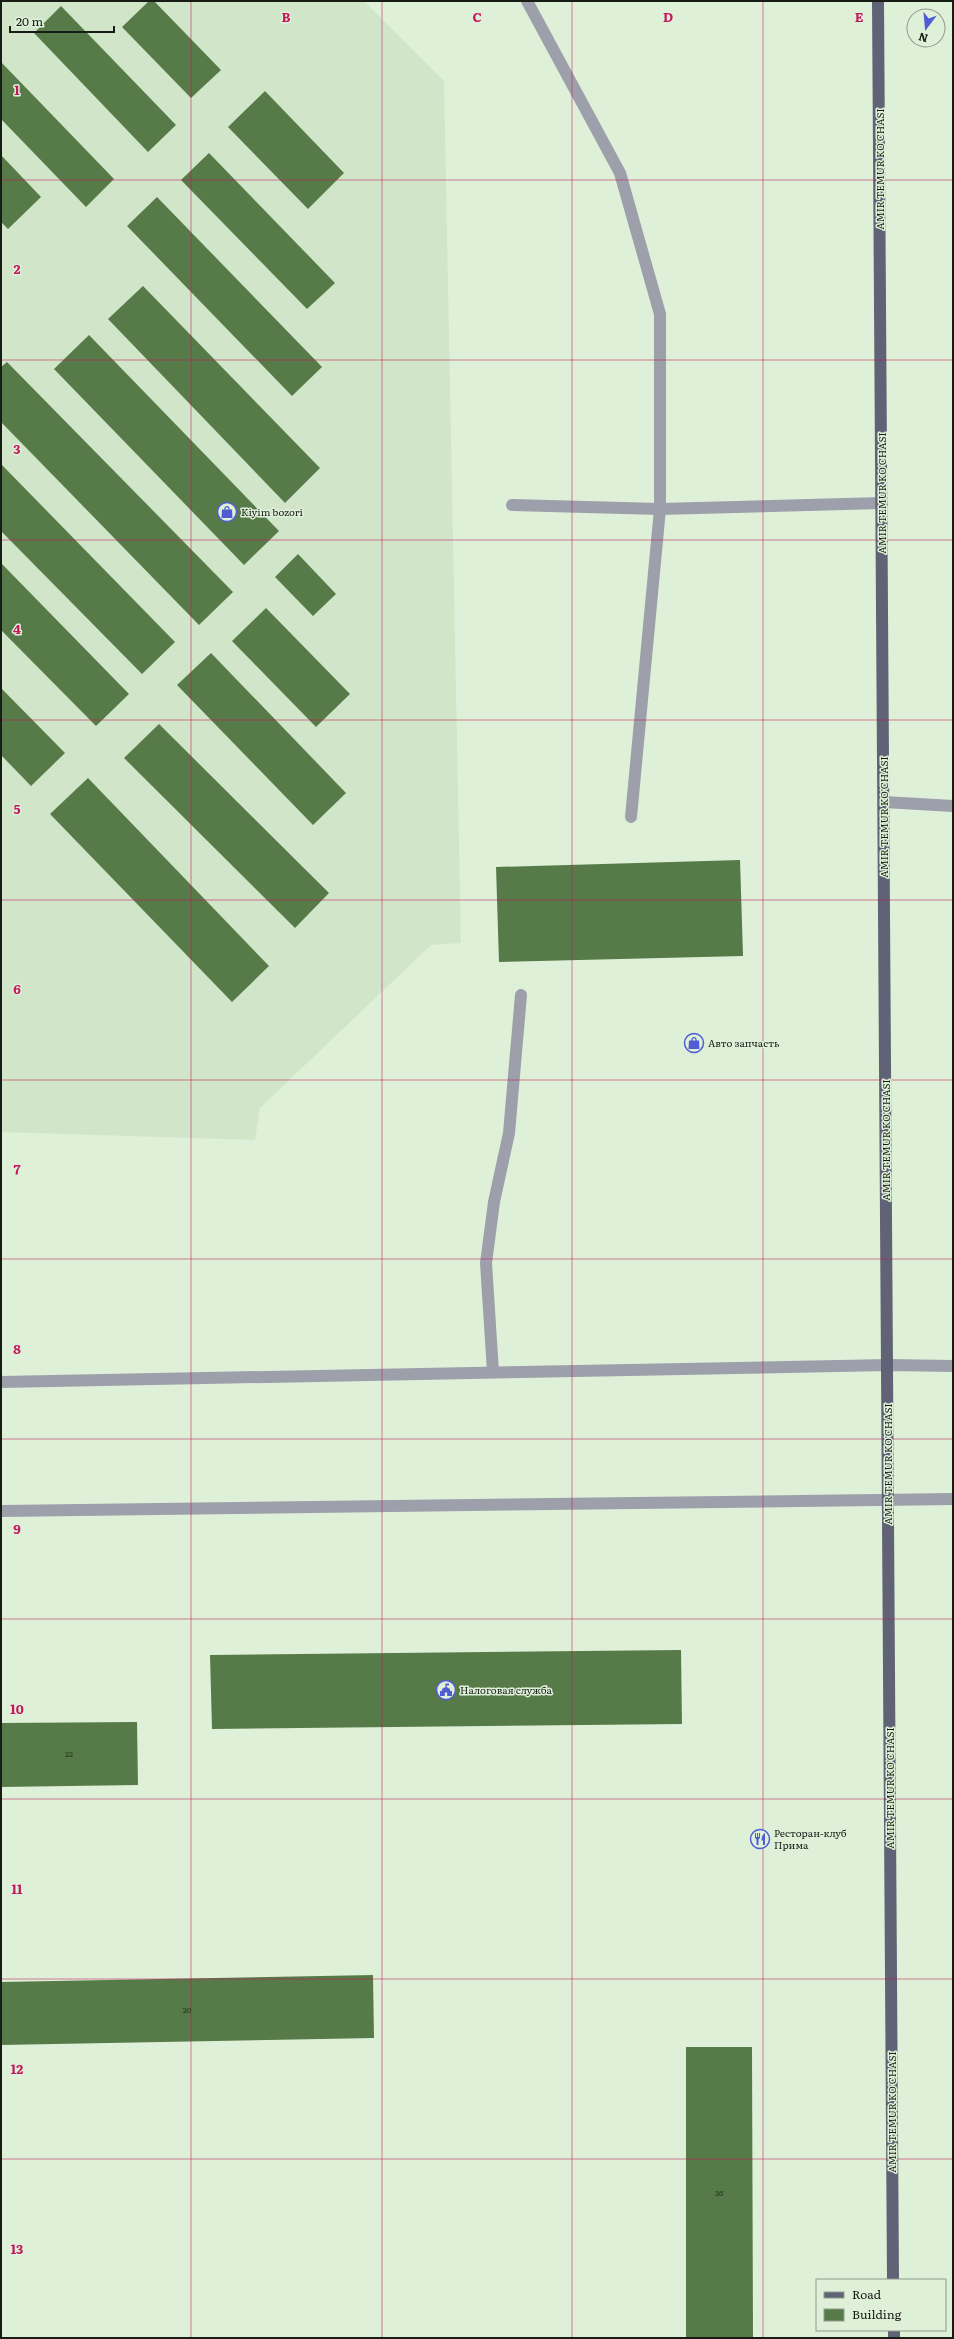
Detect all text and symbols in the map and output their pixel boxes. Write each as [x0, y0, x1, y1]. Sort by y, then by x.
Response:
text: B [282, 7, 291, 26]
text: C [472, 7, 482, 26]
text: D [663, 7, 673, 26]
text: E [855, 7, 864, 26]
scale bar [10, 8, 114, 34]
north arrow [906, 8, 946, 48]
text: 20 m [16, 12, 43, 30]
text: N [916, 30, 930, 48]
text: 1 [14, 80, 20, 99]
street label: AMIR TEMUR KO'CHASI [872, 108, 887, 230]
text: 2 [14, 259, 21, 278]
street label: AMIR TEMUR KO'CHASI [874, 432, 889, 554]
text: 3 [13, 439, 21, 458]
shop icon: Kiyim bozori [216, 501, 238, 523]
place label: Kiyim bozori [241, 504, 304, 519]
text: 4 [13, 619, 21, 638]
street label: AMIR TEMUR KO'CHASI [876, 756, 891, 878]
text: 5 [13, 799, 21, 818]
text: 6 [13, 979, 21, 998]
shop icon: Авто запчасть [683, 1032, 705, 1054]
place label: Авто запчасть [708, 1035, 780, 1050]
street label: AMIR TEMUR KO'CHASI [878, 1079, 893, 1201]
text: 7 [13, 1159, 21, 1178]
text: 8 [13, 1339, 21, 1358]
street label: AMIR TEMUR KO'CHASI [880, 1403, 895, 1525]
text: 9 [13, 1519, 21, 1538]
public building icon: Налоговая служба [435, 1679, 457, 1701]
place label: Налоговая служба [460, 1682, 552, 1697]
text: 10 [10, 1699, 24, 1718]
street label: AMIR TEMUR KO'CHASI [882, 1727, 897, 1849]
house number: 22 [65, 1748, 73, 1759]
place label: Ресторан-клуб Прима [774, 1825, 847, 1852]
restaurant icon: Ресторан-клуб Прима [749, 1828, 771, 1850]
text: 11 [12, 1879, 23, 1898]
house number: 20 [183, 2004, 192, 2015]
street label: AMIR TEMUR KO'CHASI [884, 2051, 899, 2173]
text: 12 [11, 2059, 23, 2078]
house number: 36 [715, 2187, 724, 2198]
text: 13 [11, 2239, 23, 2258]
legend [816, 2279, 946, 2331]
text: Road [852, 2285, 882, 2303]
text: Building [852, 2305, 902, 2323]

